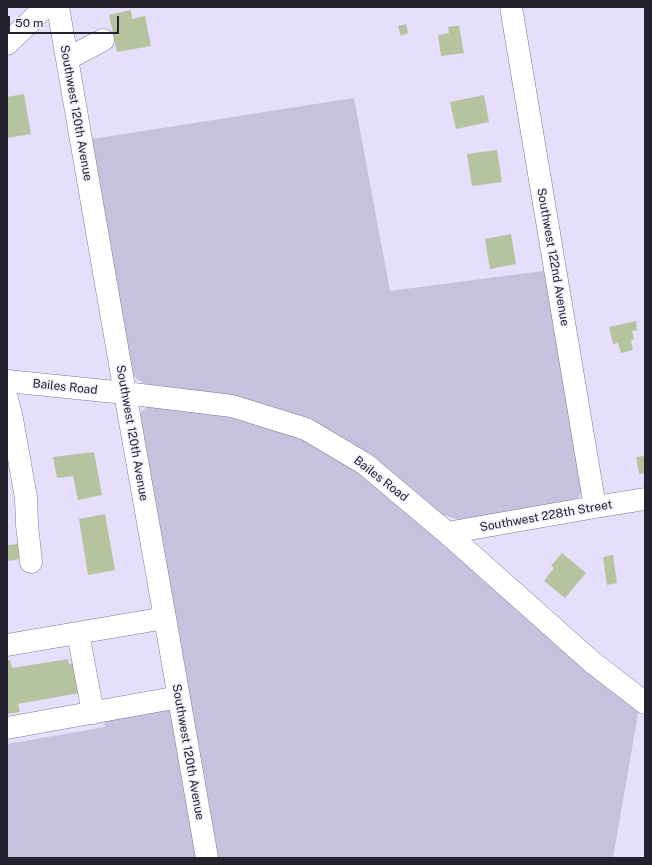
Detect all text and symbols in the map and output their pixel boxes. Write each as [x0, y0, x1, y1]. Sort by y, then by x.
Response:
scale bar [10, 8, 121, 34]
text: 50 m [15, 16, 43, 30]
street label: Southwest 120th Avenue [57, 44, 95, 182]
street label: Southwest 122nd Avenue [534, 187, 572, 327]
street label: Southwest 120th Avenue [113, 364, 151, 502]
street label: Bailes Road [32, 376, 98, 398]
street label: Bailes Road [351, 453, 411, 505]
street label: Southwest 228th Street [479, 497, 613, 535]
street label: Southwest 120th Avenue [169, 683, 207, 821]

